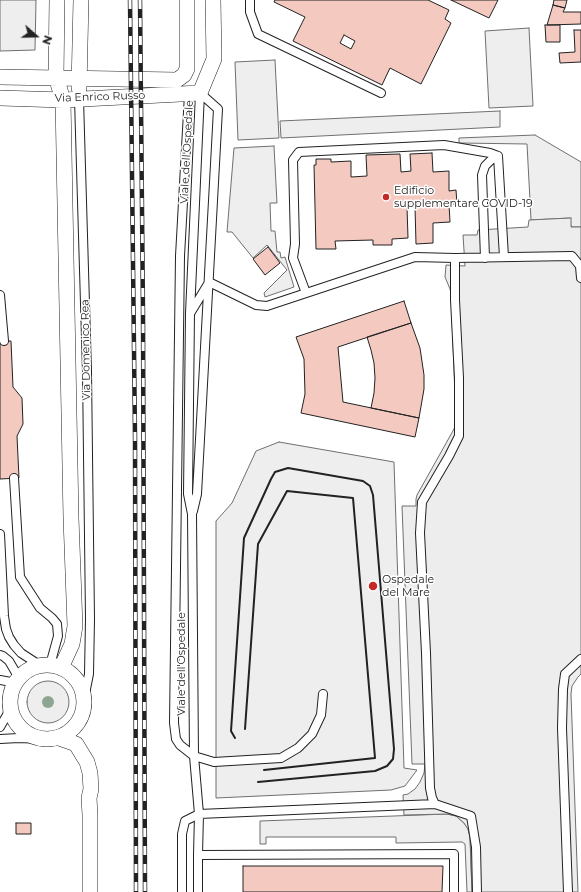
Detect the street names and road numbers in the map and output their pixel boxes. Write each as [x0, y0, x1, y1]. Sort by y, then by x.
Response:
street label: Via Enrico Russo [54, 89, 146, 105]
street label: Viale dell'Ospedale [178, 100, 196, 204]
street label: Via Domenico Rea [79, 299, 93, 401]
street label: Viale dell'Ospedale [175, 612, 189, 716]

